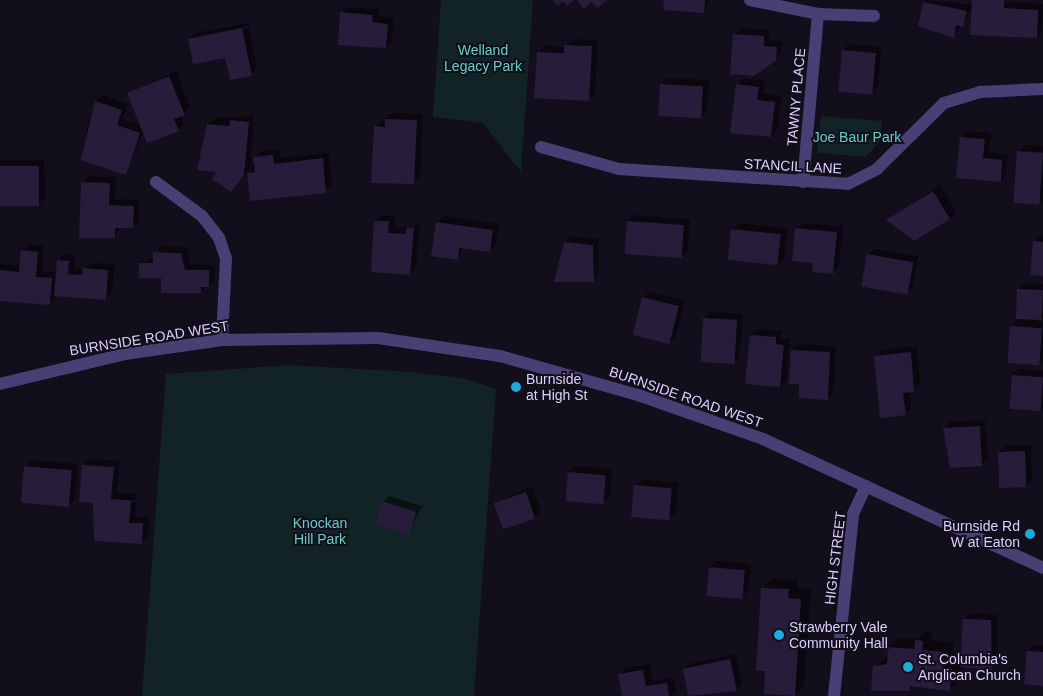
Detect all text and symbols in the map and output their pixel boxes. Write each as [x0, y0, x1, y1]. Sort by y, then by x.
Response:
park label: Welland Legacy Park [444, 42, 522, 74]
street label: TAWNY PLACE [783, 47, 809, 147]
park label: Joe Baur Park [813, 129, 901, 145]
street label: STANCIL LANE [743, 155, 843, 177]
street label: BURNSIDE ROAD WEST [68, 317, 230, 359]
street label: BURNSIDE ROAD WEST [607, 363, 765, 431]
place label: Burnside at High St [526, 371, 587, 404]
marker: Burnside at High St [510, 381, 522, 393]
street label: HIGH STREET [821, 510, 849, 606]
park label: Knockan Hill Park [293, 515, 347, 548]
place label: Burnside Rd W at Eaton [943, 518, 1020, 550]
marker: Burnside Rd W at Eaton [1024, 528, 1036, 540]
place label: Strawberry Vale Community Hall [789, 619, 888, 652]
marker: Strawberry Vale Community Hall [773, 629, 785, 641]
place label: St. Columbia's Anglican Church [918, 651, 1021, 684]
marker: St. Columbia's Anglican Church [902, 661, 914, 673]

